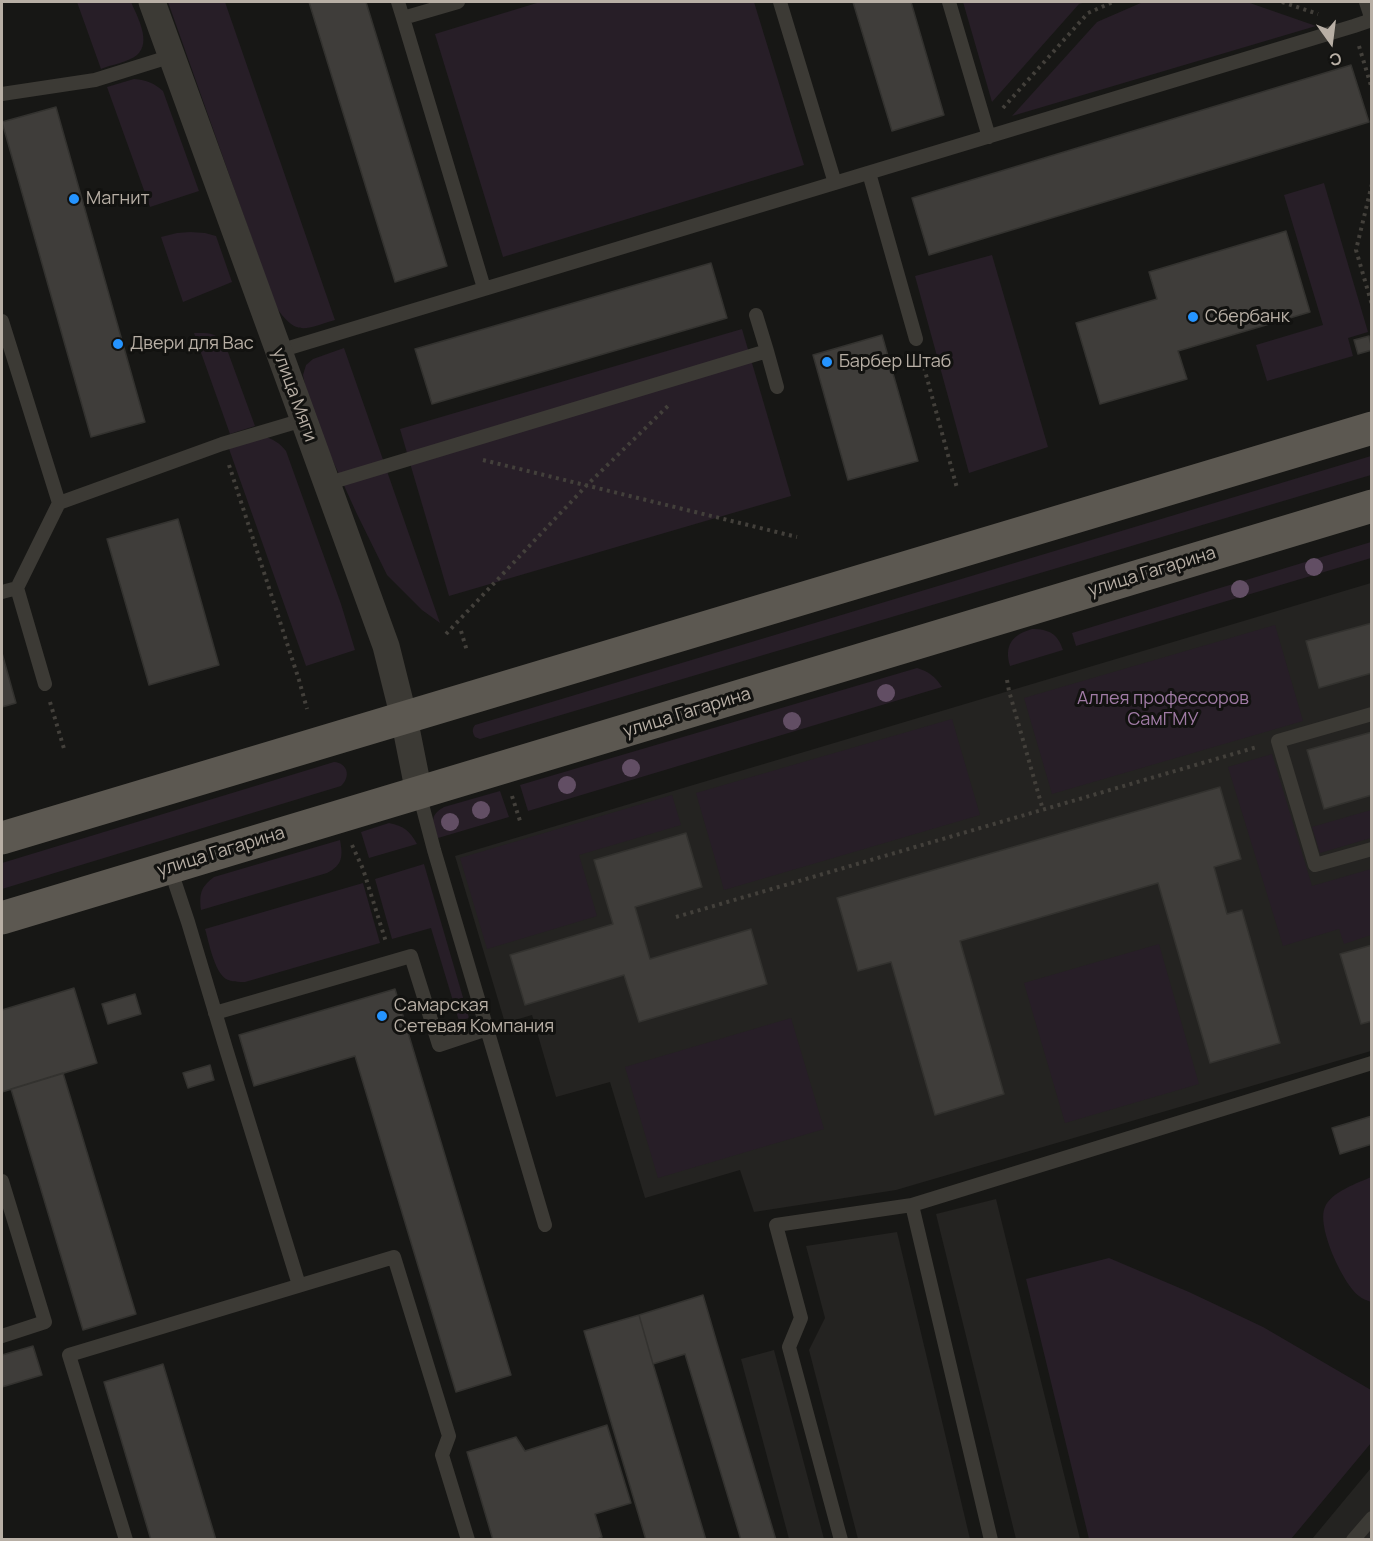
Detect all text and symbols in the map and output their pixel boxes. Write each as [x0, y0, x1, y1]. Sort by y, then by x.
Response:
north arrow [1301, 12, 1361, 72]
text: С [1327, 47, 1344, 72]
place label: Магнит [86, 188, 149, 210]
marker: Магнит [67, 192, 81, 206]
place label: Сбербанк [1205, 306, 1290, 328]
marker: Сбербанк [1186, 310, 1200, 324]
place label: Двери для Вас [130, 333, 254, 355]
marker: Двери для Вас [111, 337, 125, 351]
street label: улица Мяги [267, 345, 321, 445]
place label: Барбер Штаб [839, 351, 951, 373]
marker: Барбер Штаб [820, 355, 834, 369]
street label: улица Гагарина [1086, 542, 1218, 602]
street label: улица Гагарина [621, 683, 753, 743]
park label: Аллея профессоров СамГМУ [1077, 688, 1249, 730]
street label: улица Гагарина [155, 822, 287, 882]
place label: Самарская Сетевая Компания [394, 995, 554, 1038]
marker: Самарская Сетевая Компания [375, 1009, 389, 1023]

